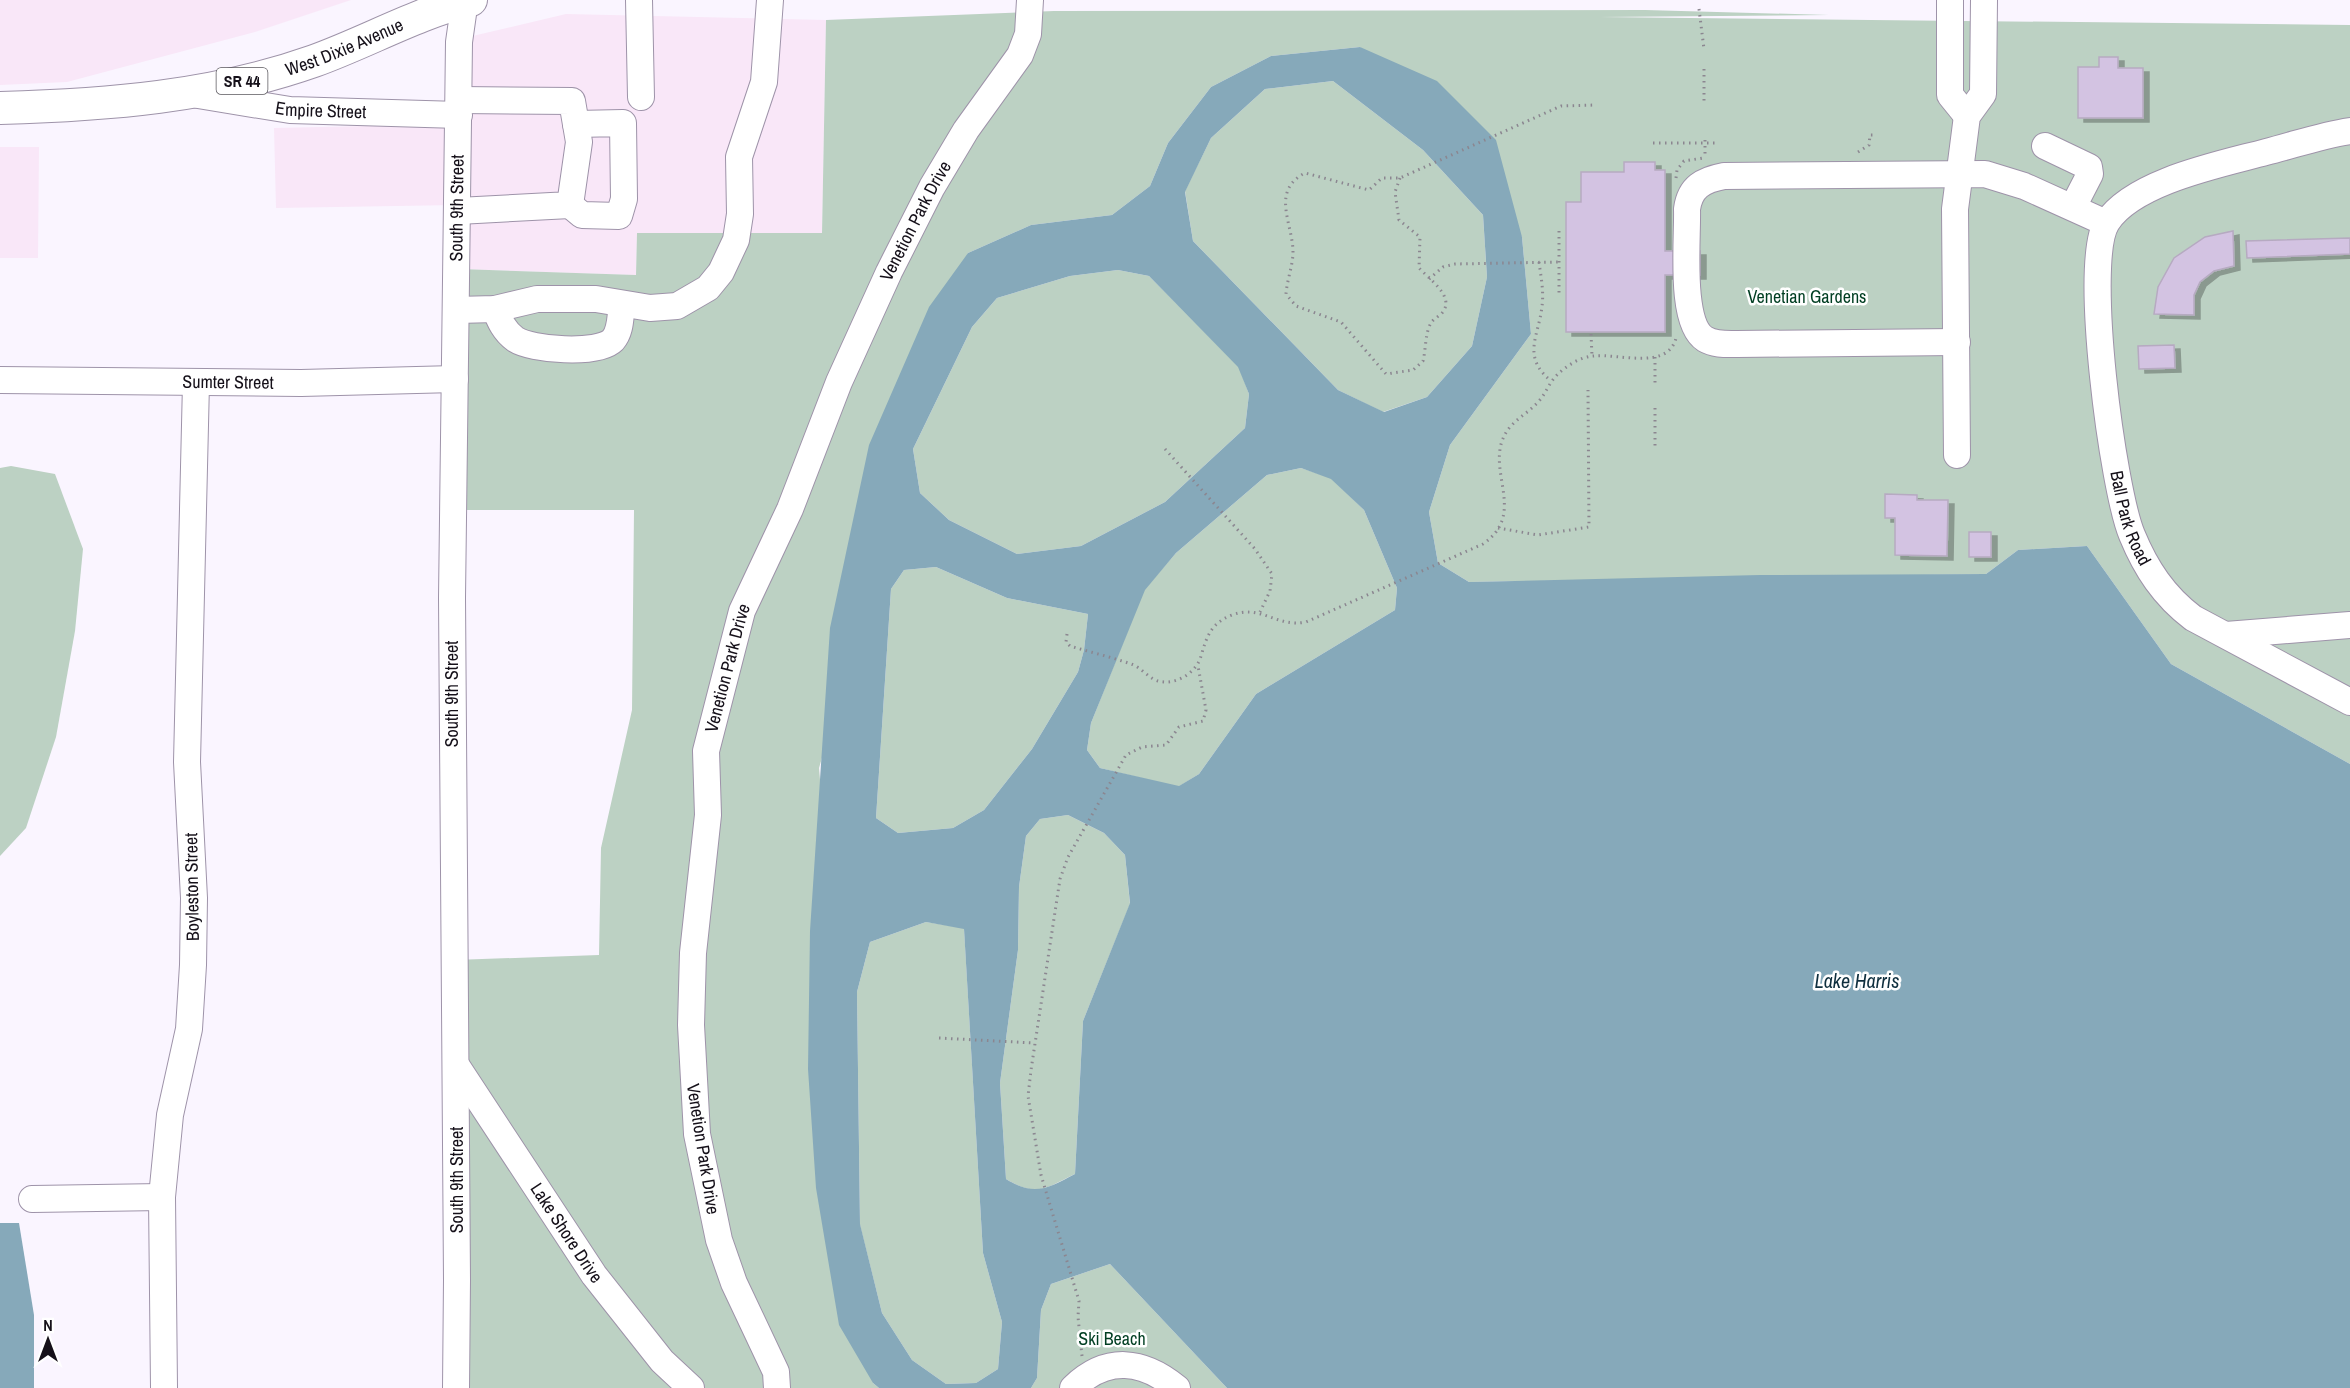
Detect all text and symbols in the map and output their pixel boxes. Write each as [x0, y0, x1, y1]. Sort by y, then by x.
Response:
street label: West Dixie Avenue [282, 12, 407, 82]
road number: SR 44 [216, 68, 268, 94]
street label: Empire Street [273, 95, 367, 124]
street label: South 9th Street [443, 154, 470, 262]
street label: Venetion Park Drive [874, 156, 957, 285]
park label: Venetian Gardens [1748, 284, 1867, 309]
street label: Sumter Street [182, 369, 274, 395]
street label: Ball Park Road [2104, 469, 2157, 570]
street label: Venetion Park Drive [698, 599, 756, 735]
street label: South 9th Street [439, 641, 464, 747]
street label: Boyleston Street [178, 833, 205, 941]
water label: Lake Harris [1815, 967, 1899, 994]
street label: Venetion Park Drive [681, 1082, 726, 1216]
street label: South 9th Street [444, 1127, 469, 1233]
street label: Lake Shore Drive [525, 1178, 609, 1288]
north arrow [18, 1310, 78, 1370]
text: N [43, 1314, 53, 1336]
park label: Ski Beach [1078, 1326, 1146, 1351]

